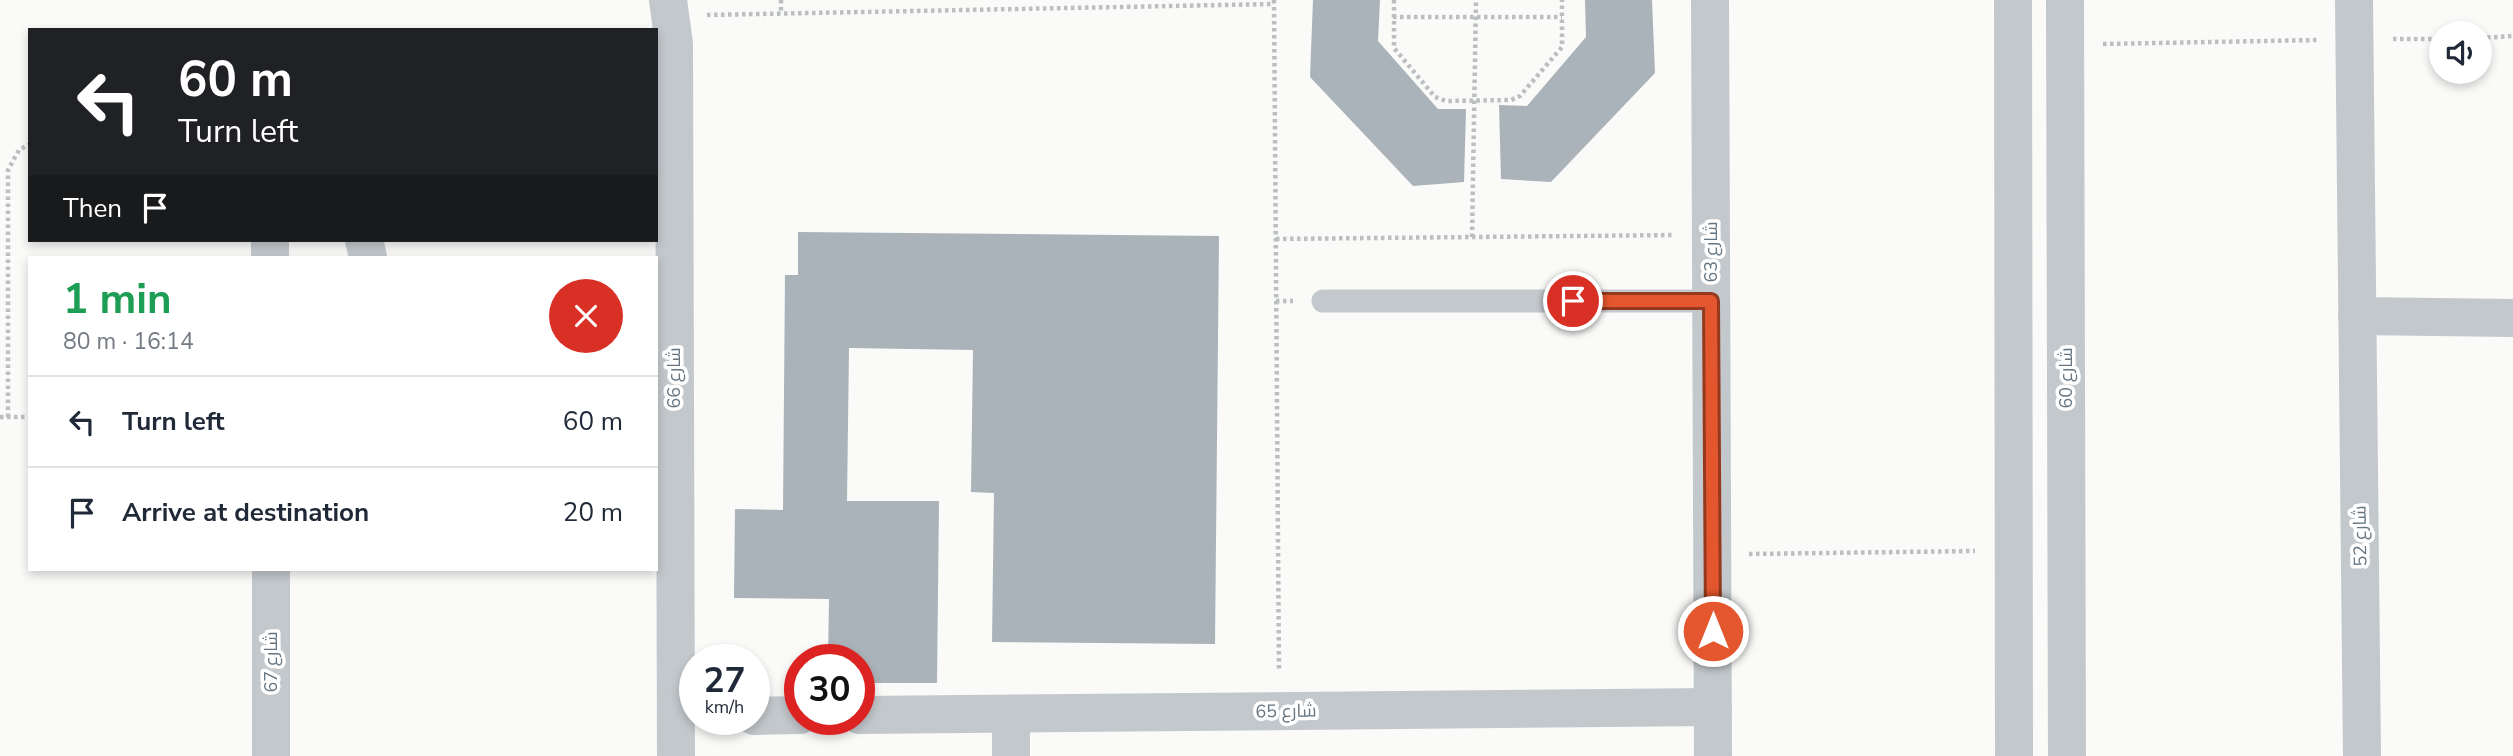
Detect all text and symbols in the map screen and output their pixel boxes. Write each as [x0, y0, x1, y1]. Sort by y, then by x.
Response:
map controls [2429, 21, 2492, 84]
button: sound [2429, 21, 2492, 84]
text: 60 m [178, 46, 293, 113]
icon: left [63, 56, 154, 147]
text: Turn left [178, 110, 298, 153]
icon: arrive [136, 189, 174, 227]
text: Then [63, 191, 122, 226]
street label: شارع 63 [1699, 221, 1723, 283]
text: 1 min [63, 271, 172, 328]
pin [1543, 271, 1603, 331]
button: close [549, 279, 623, 353]
icon: arrive [1554, 282, 1592, 320]
text: 80 m · 16:14 [63, 326, 194, 357]
street label: شارع 66 [662, 347, 686, 409]
street label: شارع 60 [2054, 347, 2078, 409]
icon: left [63, 403, 101, 441]
text: Turn left [122, 404, 225, 439]
text: 60 m [563, 404, 623, 439]
icon: arrive [63, 494, 101, 532]
text: Arrive at destination [122, 495, 369, 530]
text: 20 m [563, 495, 623, 530]
street label: شارع 52 [2347, 505, 2373, 567]
position arrow [1676, 594, 1750, 668]
street label: شارع 67 [259, 631, 283, 693]
speed limit sign: 30 [784, 644, 875, 735]
text: 27 [703, 657, 746, 704]
text: km/h [705, 695, 744, 719]
street label: شارع 65 [1255, 698, 1317, 724]

